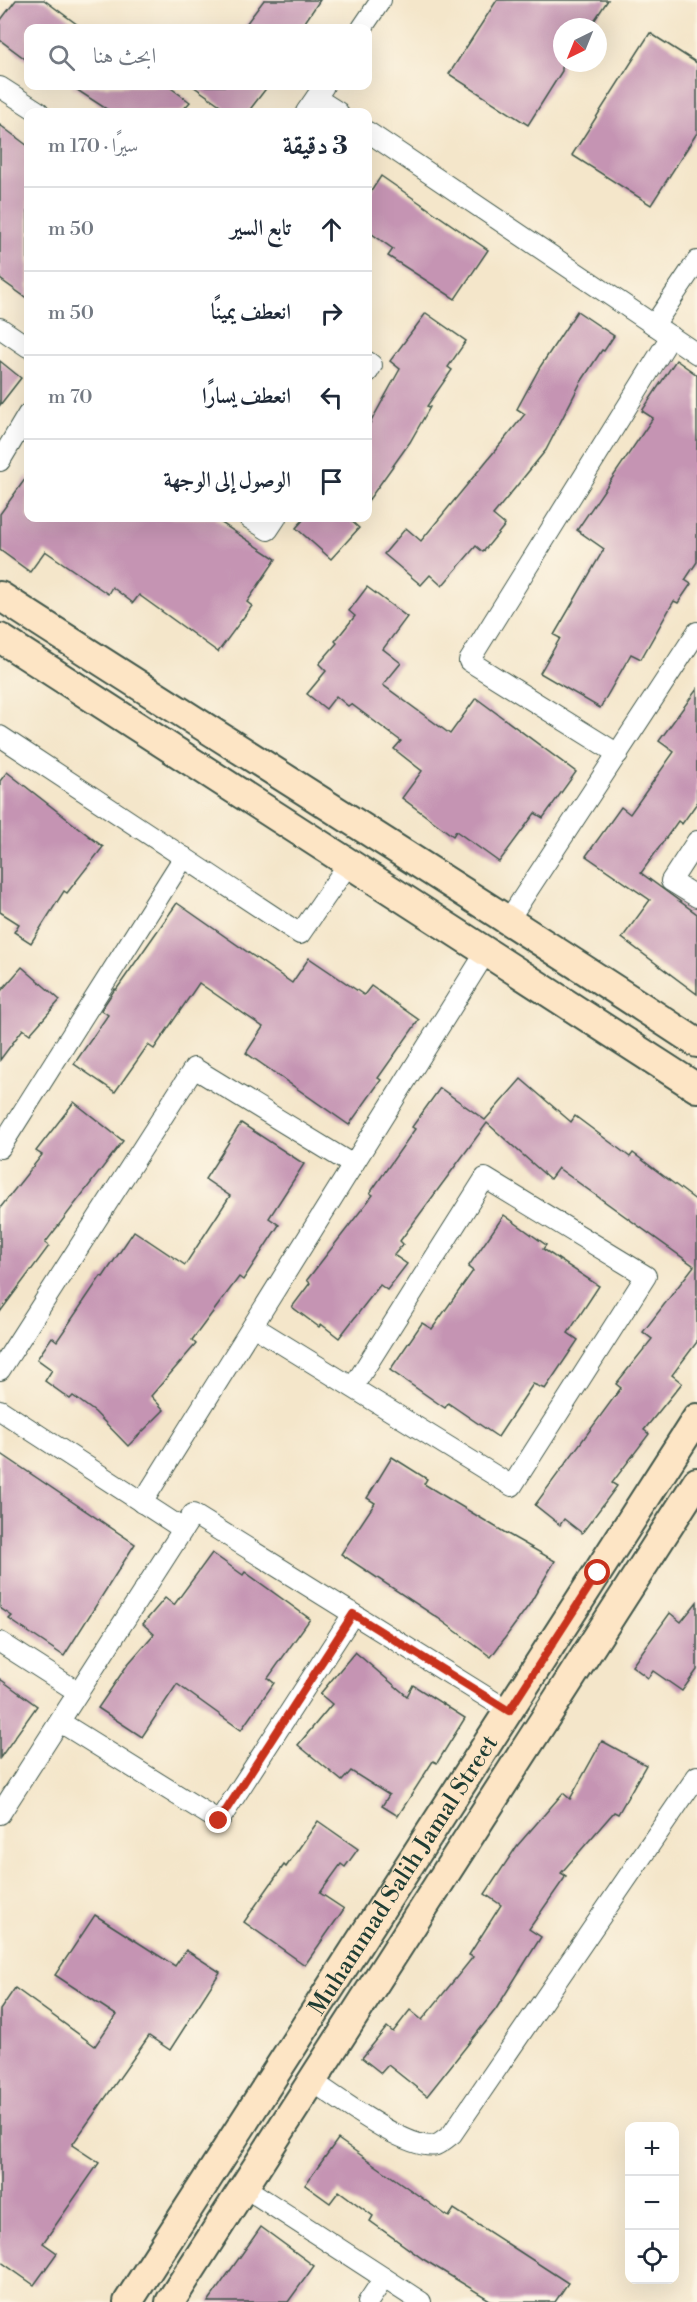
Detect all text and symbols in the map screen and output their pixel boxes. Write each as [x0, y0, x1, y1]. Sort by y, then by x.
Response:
north arrow [553, 18, 607, 72]
search box [24, 24, 372, 90]
icon: search [45, 41, 78, 74]
text: ابحث هنا [93, 43, 156, 70]
text: 3 دقيقة [283, 130, 348, 162]
text: سيرًا · 170 m [48, 134, 138, 159]
icon: ahead [315, 213, 348, 246]
text: تابع السير [230, 215, 291, 242]
text: 50 m [48, 217, 94, 242]
icon: right [315, 297, 348, 330]
text: انعطف يمينًا [211, 299, 291, 326]
text: 50 m [48, 301, 94, 326]
icon: left [315, 381, 348, 414]
text: انعطف يسارًا [202, 383, 291, 410]
text: 70 m [48, 385, 93, 410]
icon: arrive [315, 465, 348, 498]
text: الوصول إلى الوجهة [163, 467, 291, 494]
route start [584, 1559, 610, 1585]
street label: Muhammad Salih Jamal Street [303, 1729, 505, 2021]
route end [205, 1807, 231, 1833]
map controls [625, 2122, 679, 2284]
button: + [625, 2122, 679, 2176]
button: − [625, 2176, 679, 2230]
button: locate [625, 2230, 679, 2284]

